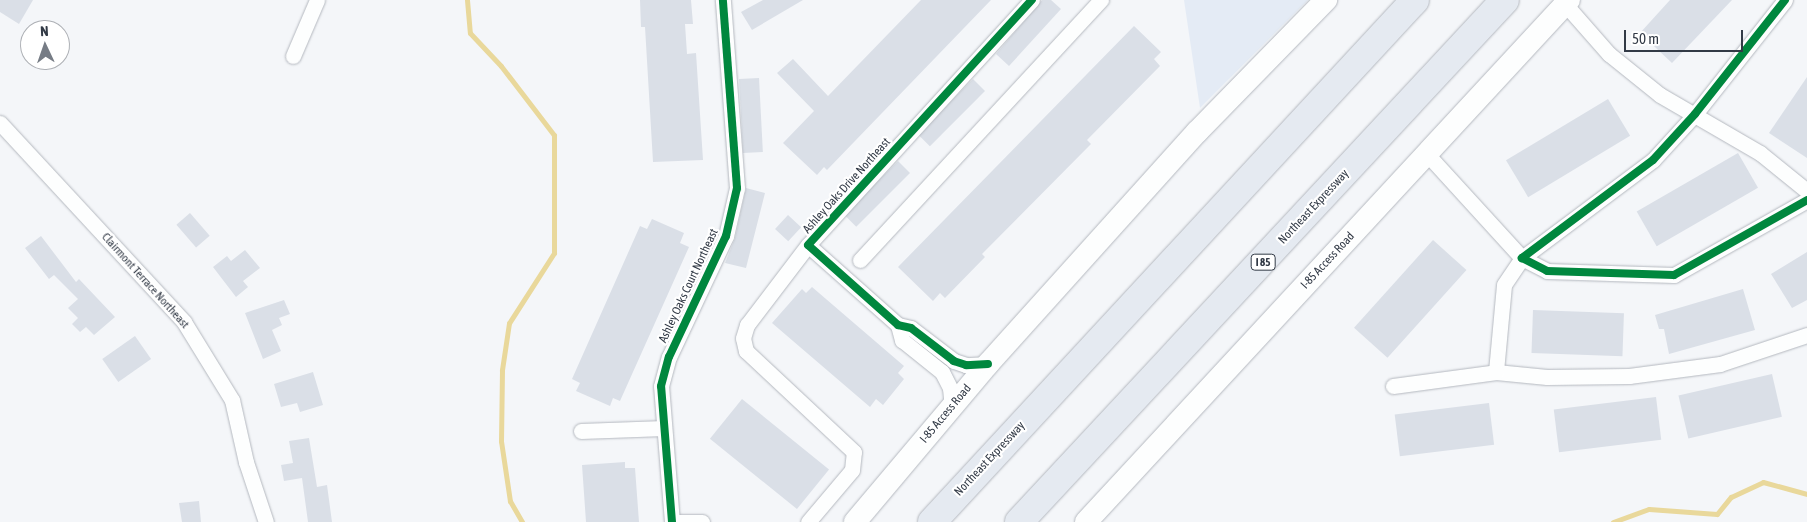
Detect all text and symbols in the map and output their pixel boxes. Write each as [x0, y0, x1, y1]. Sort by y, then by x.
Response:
north arrow [20, 20, 70, 70]
scale bar [1627, 20, 1746, 52]
text: N [40, 23, 49, 39]
text: 50 m [1632, 30, 1659, 47]
street label: Ashley Oaks Drive Northeast [800, 135, 894, 237]
street label: Northeast Expressway [1276, 167, 1352, 247]
street label: Ashley Oaks Court Northeast [656, 227, 722, 345]
street label: Clairmont Terrace Northeast [98, 230, 192, 332]
street label: I-85 Access Road [1298, 230, 1358, 292]
road number: I 85 [1250, 253, 1276, 270]
street label: I-85 Access Road [917, 382, 975, 446]
street label: Northeast Expressway [952, 419, 1028, 499]

